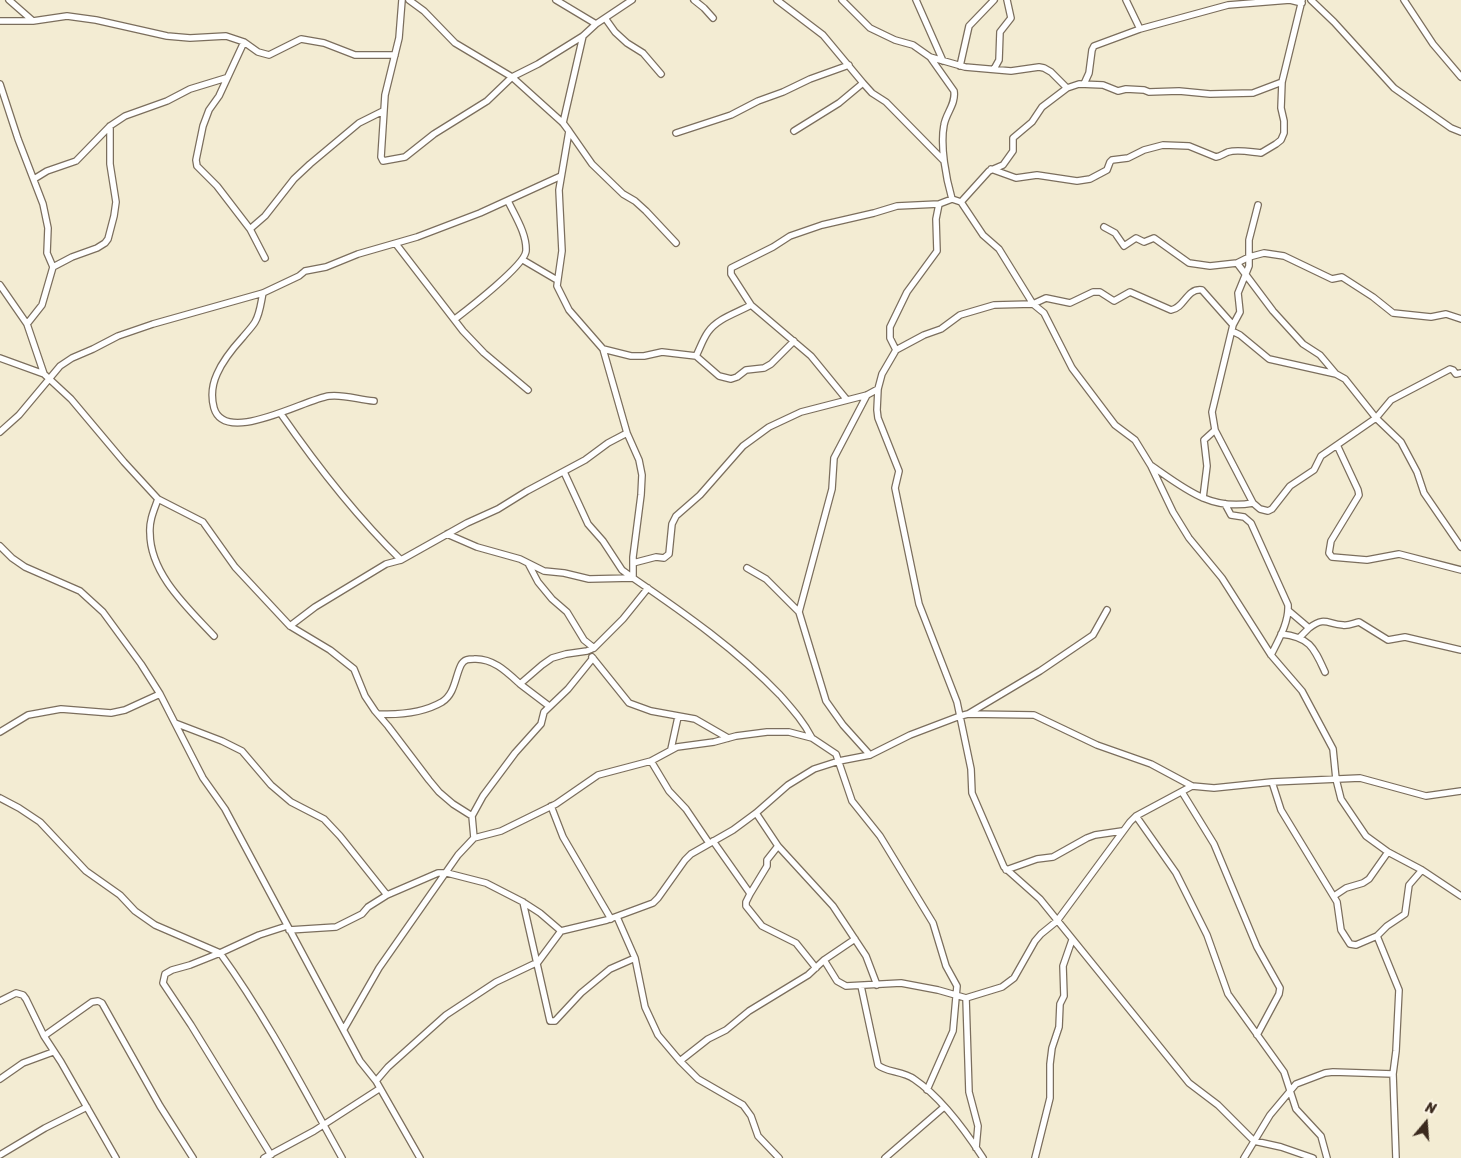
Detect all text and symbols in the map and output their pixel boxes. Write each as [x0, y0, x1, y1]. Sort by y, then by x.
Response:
text: N [1422, 1095, 1439, 1122]
north arrow [1401, 1098, 1451, 1148]

